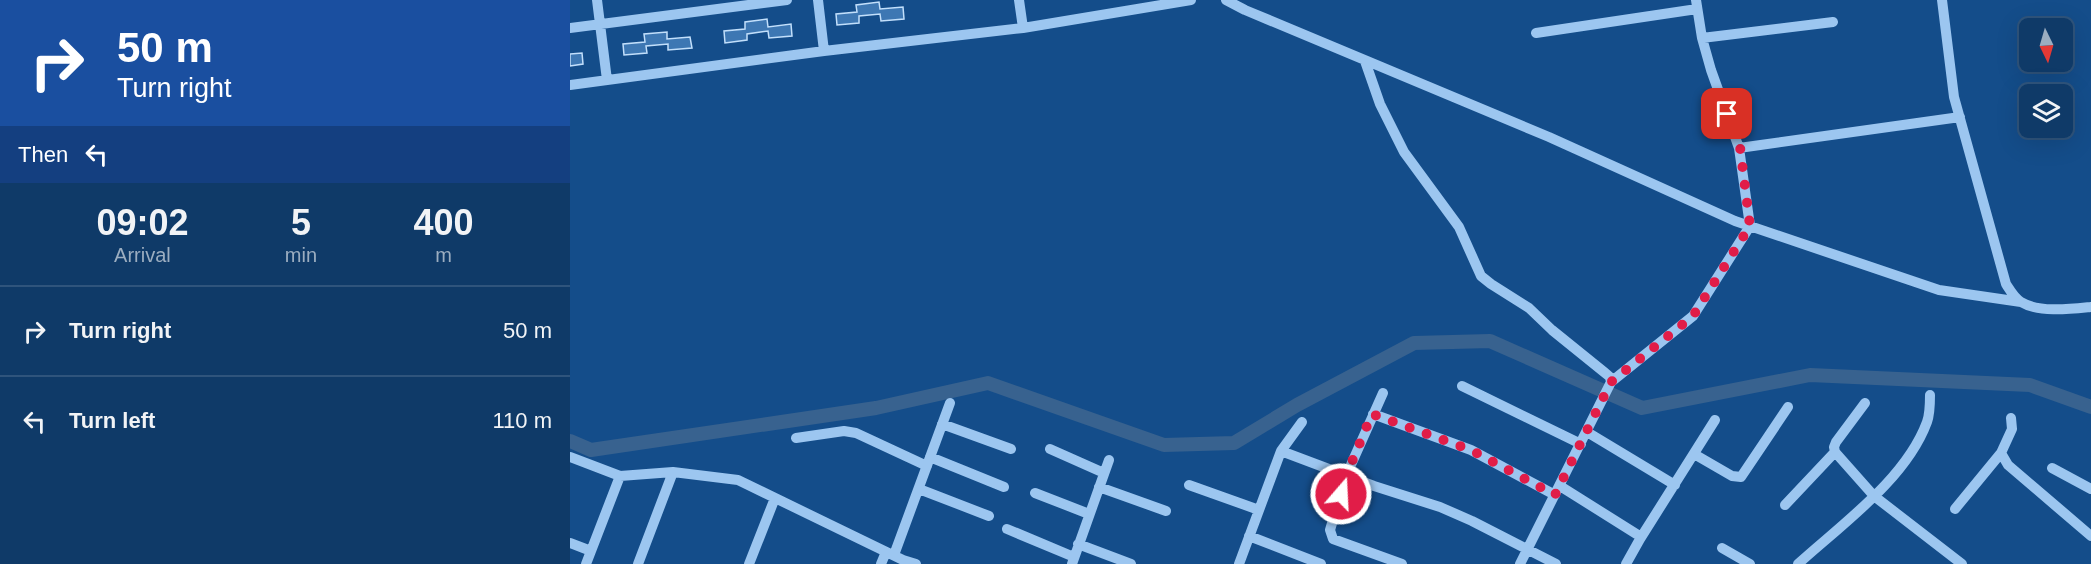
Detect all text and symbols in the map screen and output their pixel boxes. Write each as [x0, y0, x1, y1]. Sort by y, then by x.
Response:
north arrow [2019, 18, 2073, 72]
map controls [2019, 18, 2073, 138]
icon: right [18, 24, 96, 102]
text: 50 m [117, 24, 213, 71]
text: Turn right [117, 73, 232, 103]
button: layers [2019, 84, 2073, 138]
pin [1701, 88, 1752, 139]
icon: arrive [1710, 97, 1743, 130]
icon: left [80, 138, 113, 171]
text: Then [18, 142, 68, 167]
text: 09:02 [96, 202, 188, 243]
text: 5 [291, 202, 311, 243]
text: 400 [413, 202, 474, 243]
text: Arrival [114, 244, 171, 266]
text: min [285, 244, 317, 266]
text: m [435, 244, 452, 266]
icon: right [18, 315, 51, 348]
text: Turn right [69, 318, 171, 343]
text: 50 m [503, 318, 552, 343]
icon: left [18, 405, 51, 438]
text: Turn left [69, 408, 155, 433]
text: 110 m [492, 408, 552, 433]
position arrow [1309, 462, 1373, 526]

